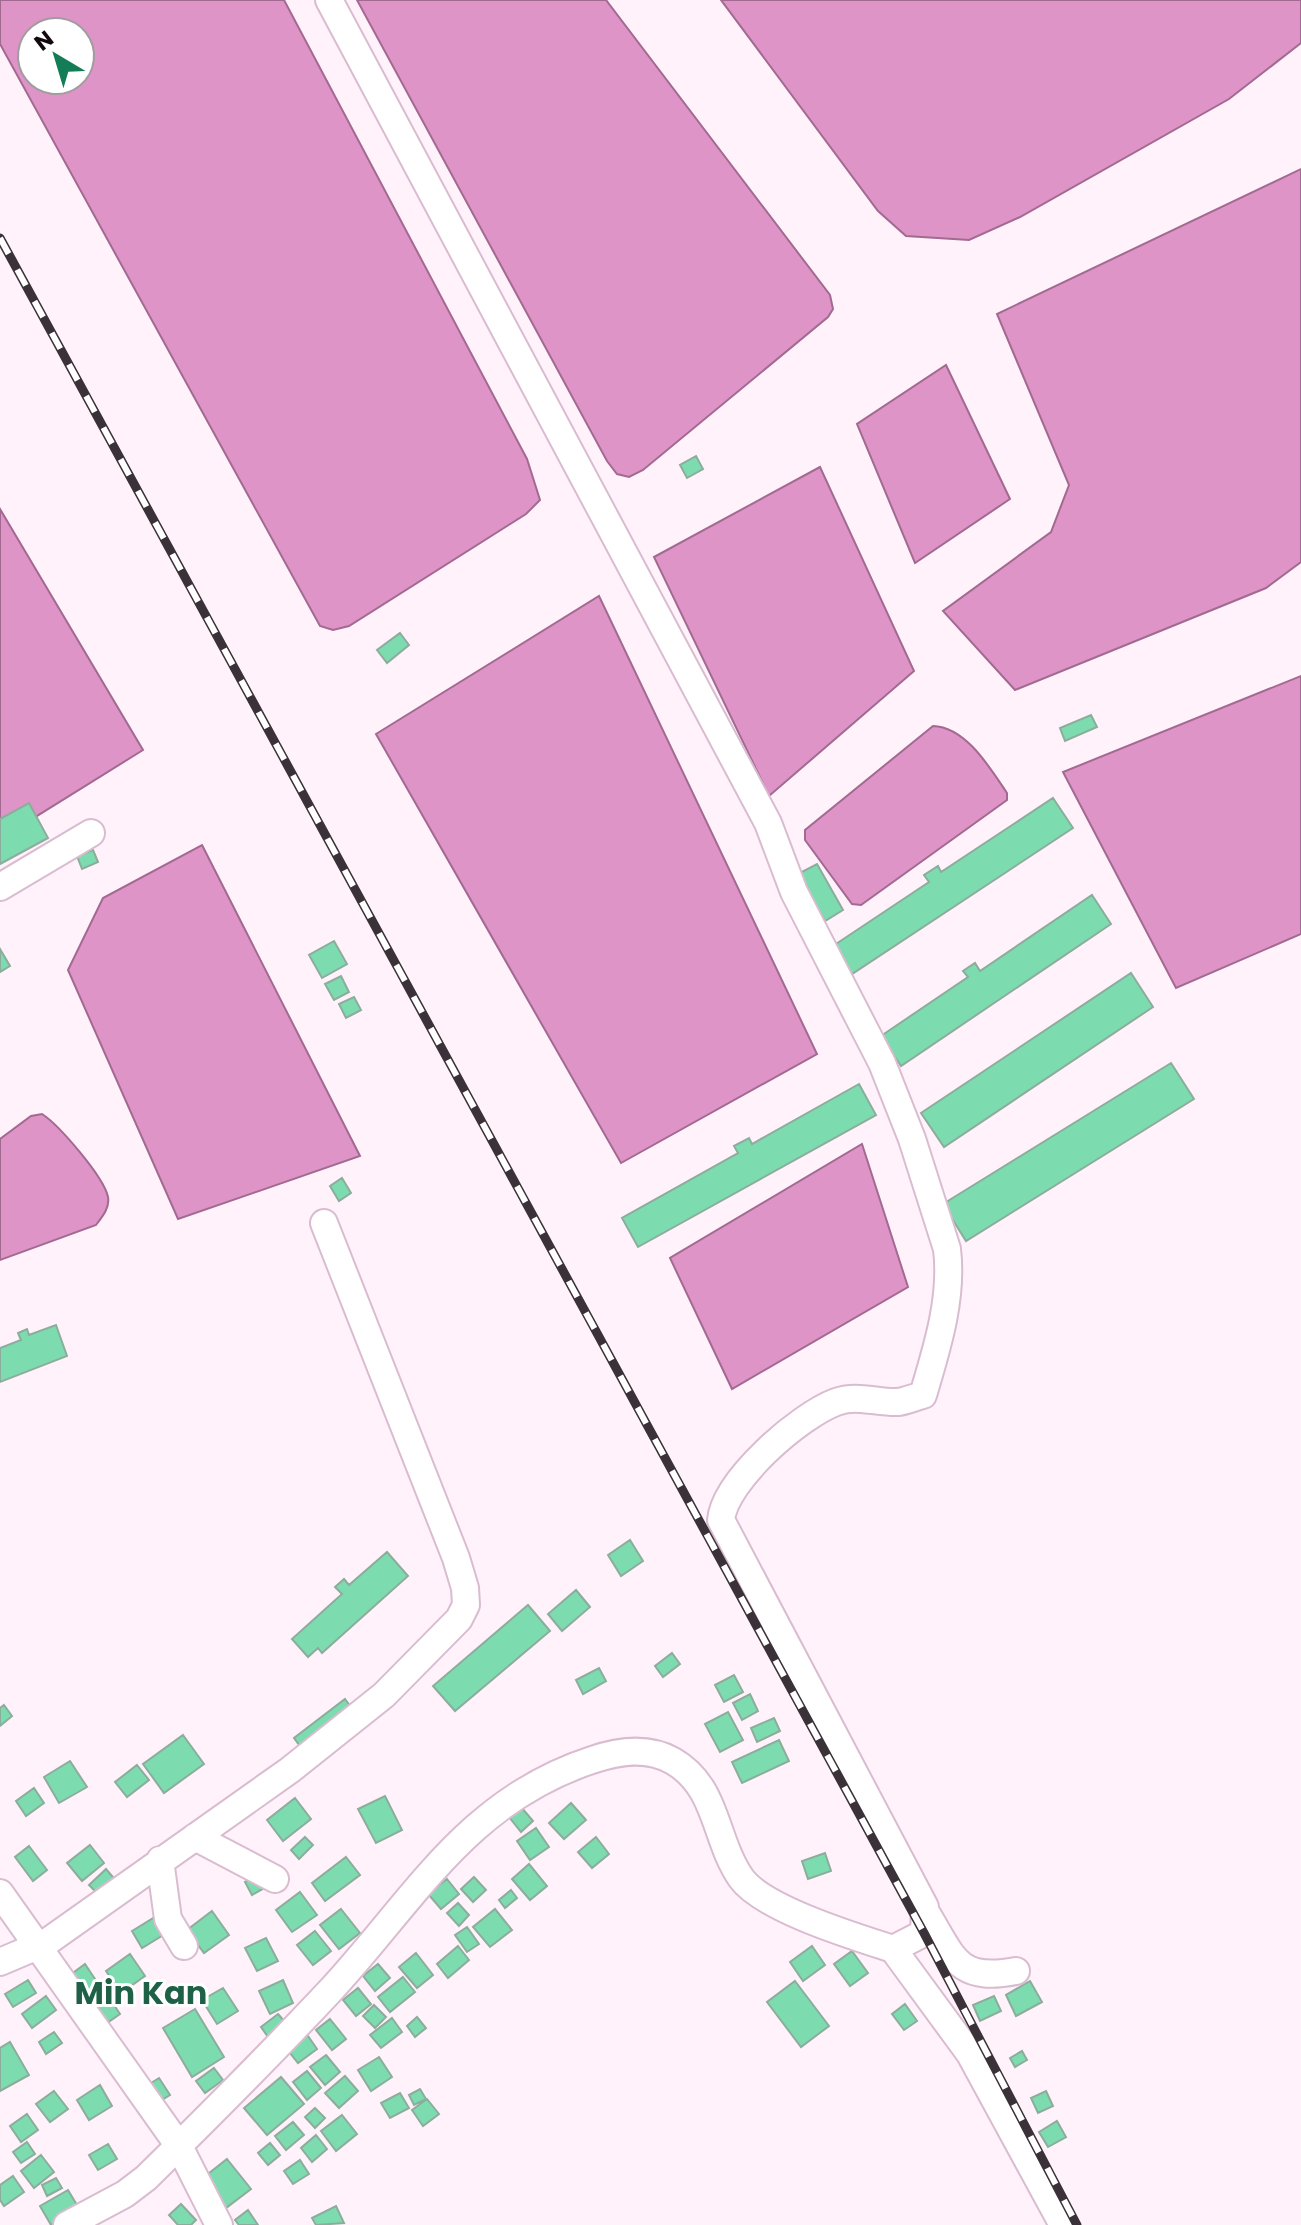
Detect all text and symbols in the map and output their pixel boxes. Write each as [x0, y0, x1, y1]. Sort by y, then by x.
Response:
north arrow [16, 16, 96, 96]
text: N [28, 23, 60, 58]
district label: Min Kan [75, 1970, 207, 2015]

